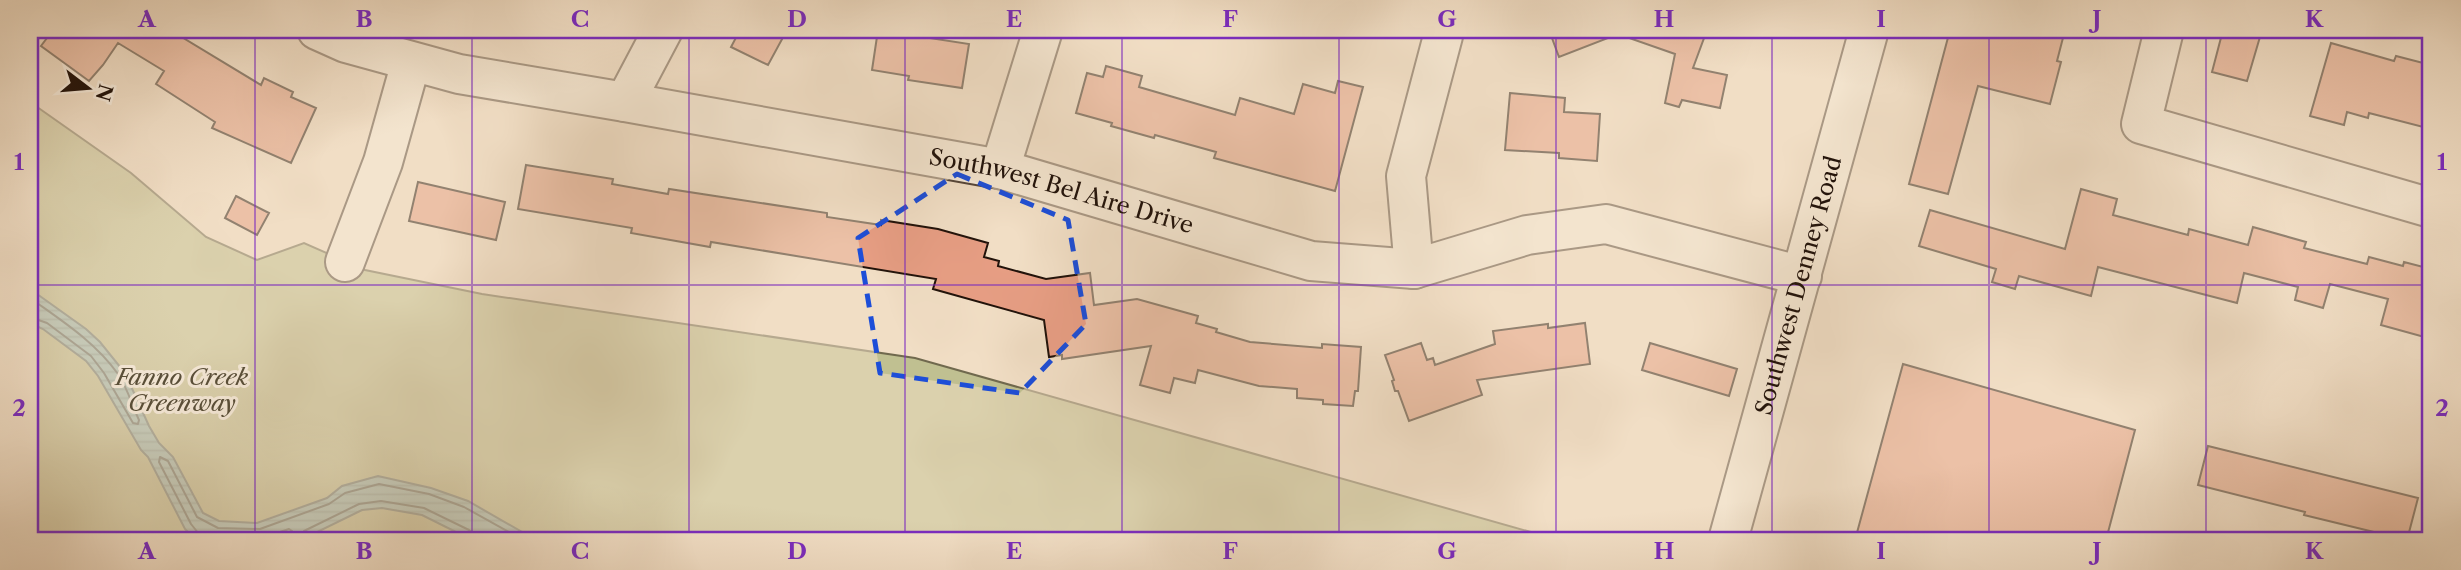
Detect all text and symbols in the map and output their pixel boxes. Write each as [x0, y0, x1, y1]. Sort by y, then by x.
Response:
text: A [137, 5, 157, 33]
text: B [355, 5, 373, 33]
text: C [571, 5, 589, 33]
text: D [787, 5, 807, 33]
text: E [1006, 5, 1022, 33]
text: F [1222, 5, 1238, 33]
text: G [1437, 5, 1457, 33]
text: H [1654, 5, 1675, 33]
text: I [1876, 5, 1886, 33]
text: J [2088, 5, 2102, 33]
text: K [2305, 5, 2324, 33]
north arrow [52, 52, 122, 122]
text: N [91, 81, 117, 104]
street label: Southwest Bel Aire Drive [927, 143, 1197, 239]
text: 1 [14, 148, 25, 176]
text: 1 [2437, 148, 2448, 176]
street label: Southwest Denney Road [1749, 153, 1847, 418]
park label: Fanno Creek Greenway [114, 363, 248, 417]
text: 2 [12, 394, 26, 422]
text: 2 [2435, 394, 2449, 422]
text: A [137, 537, 157, 565]
text: B [355, 537, 373, 565]
text: C [571, 537, 589, 565]
text: D [787, 537, 807, 565]
text: E [1006, 537, 1022, 565]
text: F [1222, 537, 1238, 565]
text: G [1437, 537, 1457, 565]
text: H [1654, 537, 1675, 565]
text: I [1876, 537, 1886, 565]
text: J [2088, 537, 2102, 565]
text: K [2305, 537, 2324, 565]

